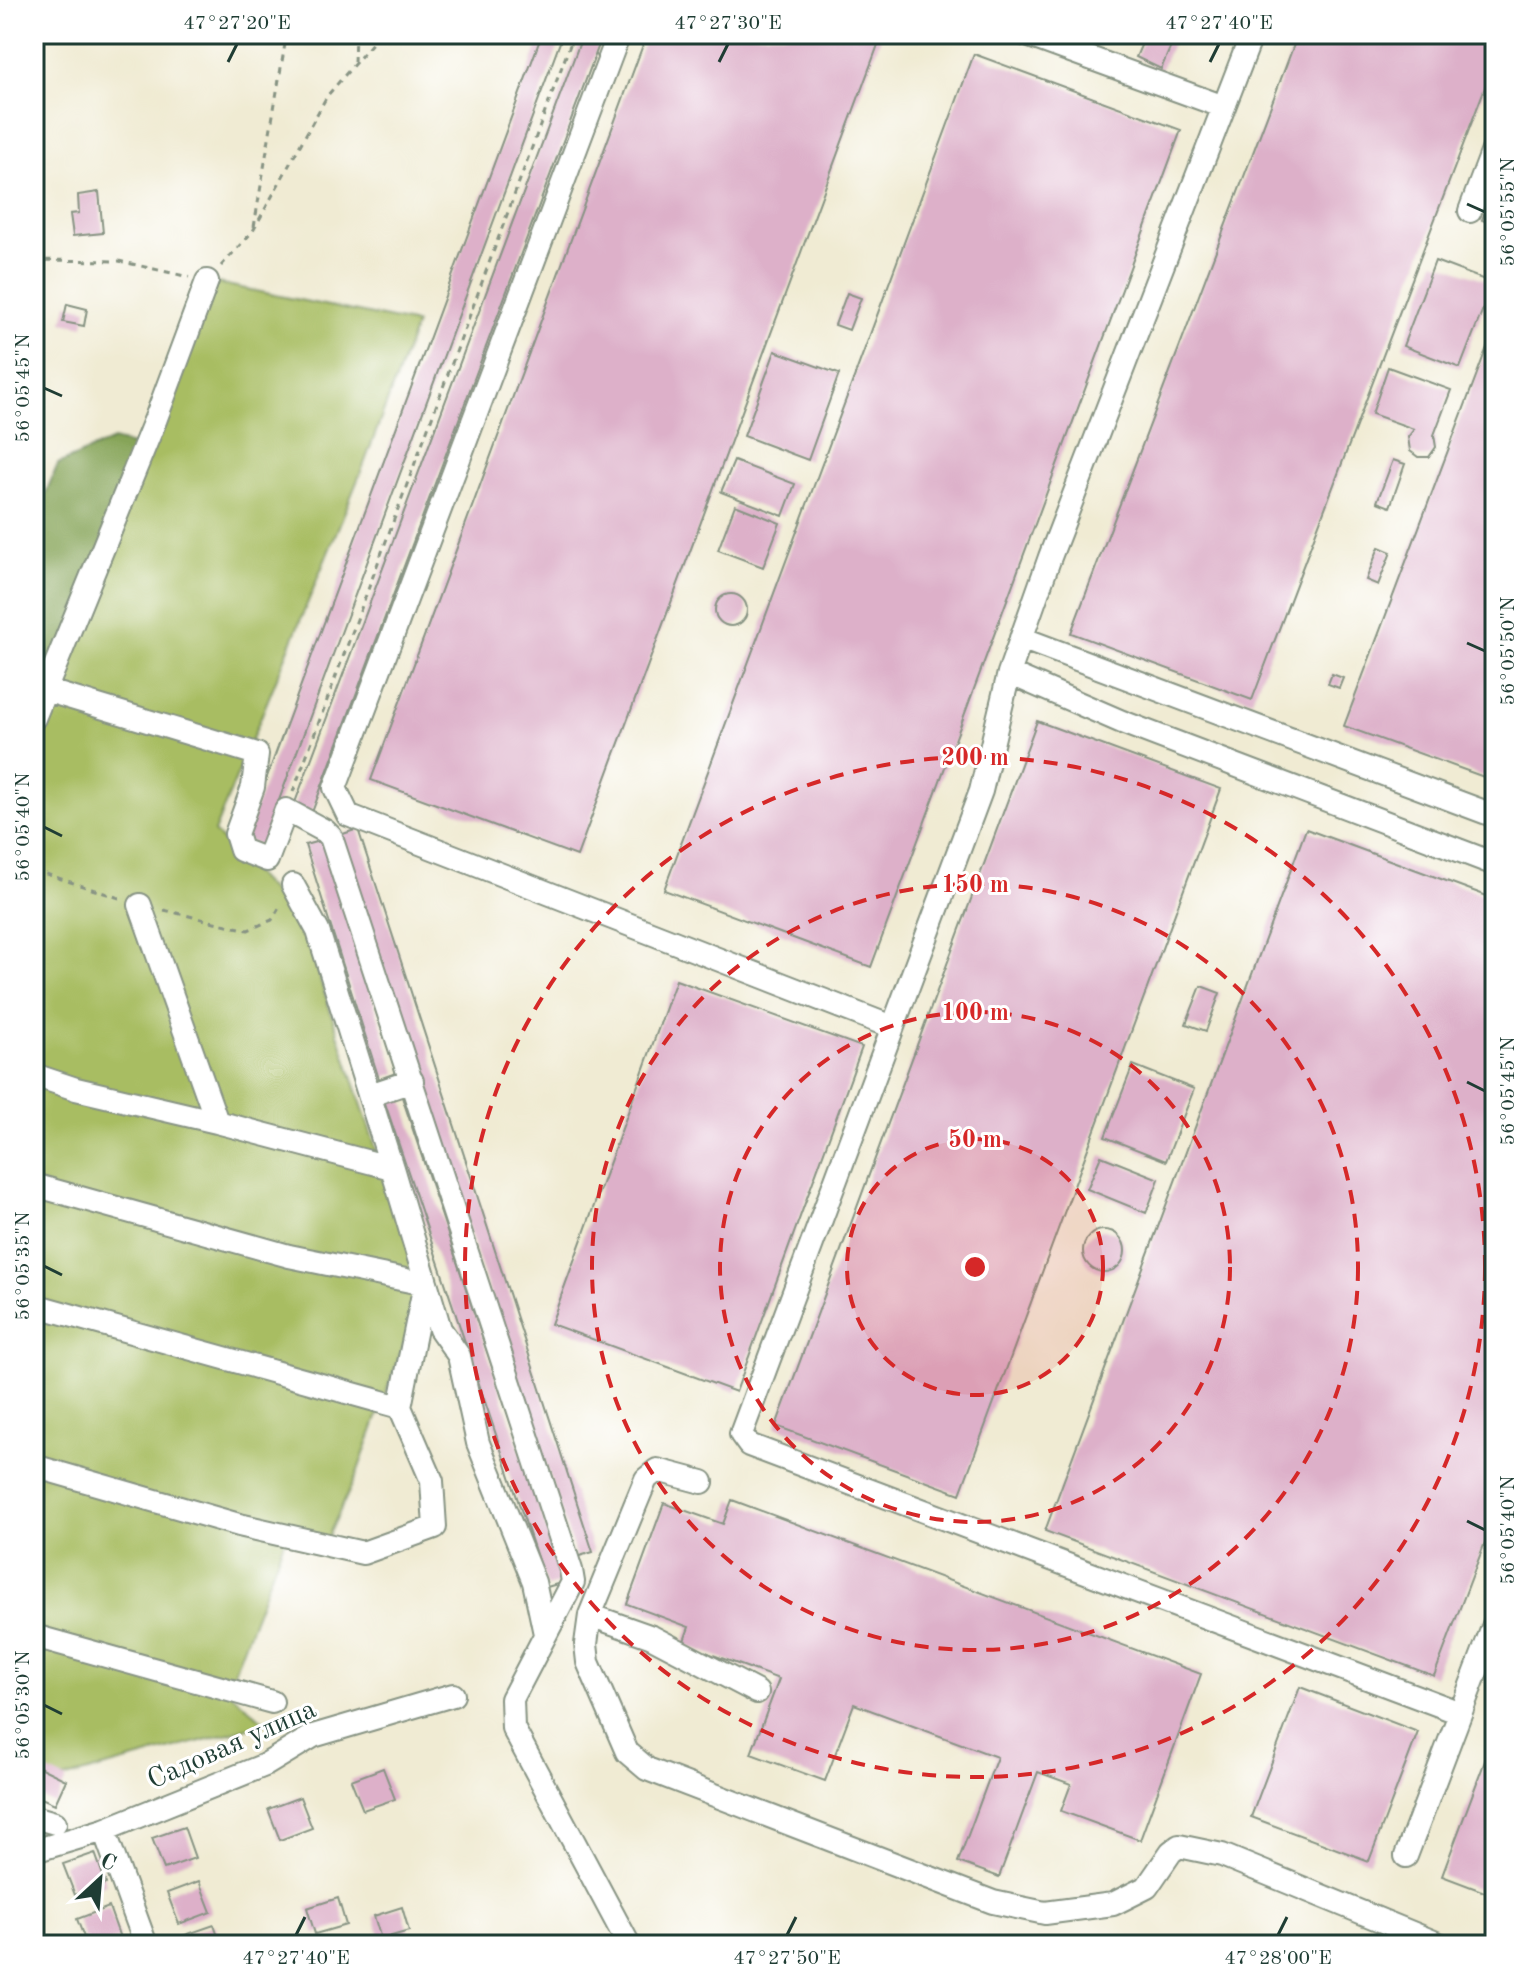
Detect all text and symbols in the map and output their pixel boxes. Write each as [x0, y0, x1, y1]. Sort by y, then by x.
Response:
text: 47°27'20"E [183, 14, 291, 34]
text: 47°27'30"E [674, 14, 782, 34]
text: 47°27'40"E [1165, 14, 1273, 34]
text: 56°05'55"N [1499, 157, 1519, 267]
text: 56°05'45"N [14, 333, 34, 443]
text: 56°05'50"N [1499, 596, 1519, 706]
text: 200 m [941, 747, 1009, 771]
text: 56°05'40"N [14, 772, 34, 882]
text: 150 m [941, 873, 1009, 898]
text: 100 m [941, 1002, 1009, 1026]
text: 56°05'45"N [1499, 1036, 1519, 1146]
text: 50 m [948, 1128, 1002, 1153]
text: 56°05'35"N [14, 1211, 34, 1321]
centre of rings [961, 1253, 989, 1281]
text: 56°05'40"N [1499, 1475, 1519, 1585]
text: 56°05'30"N [14, 1650, 34, 1760]
street label: Садовая улица [144, 1696, 321, 1795]
north arrow [60, 1839, 140, 1919]
text: С [97, 1850, 119, 1876]
text: 47°27'40"E [242, 1949, 350, 1969]
text: 47°27'50"E [733, 1949, 841, 1969]
text: 47°28'00"E [1224, 1949, 1332, 1969]

